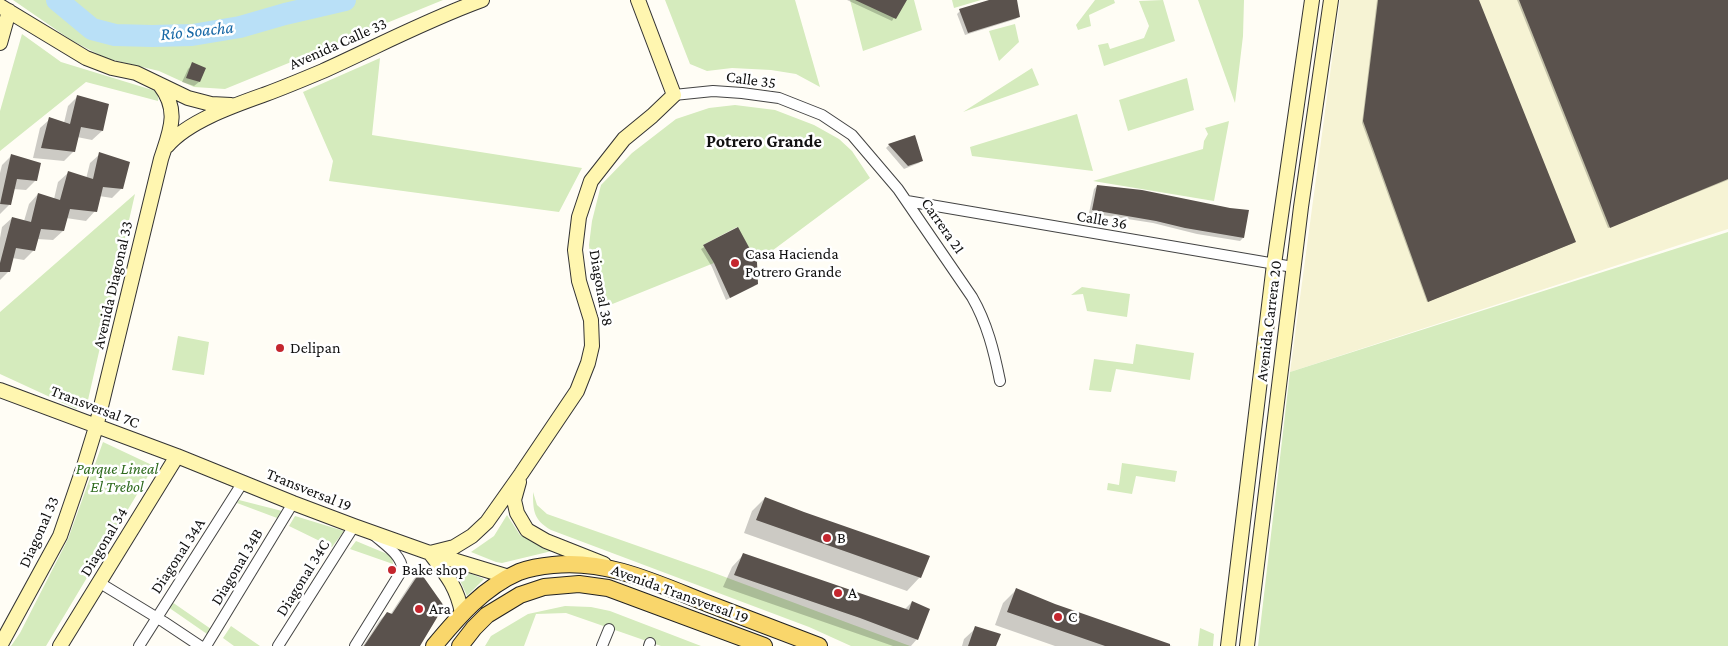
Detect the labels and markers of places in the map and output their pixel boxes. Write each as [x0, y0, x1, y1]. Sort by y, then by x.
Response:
place label: Casa Hacienda Potrero Grande [745, 244, 842, 282]
marker: Casa Hacienda Potrero Grande [729, 257, 741, 269]
place label: Delipan [290, 338, 340, 358]
marker: Delipan [274, 342, 286, 354]
place label: B [837, 528, 846, 548]
marker: B [821, 532, 833, 544]
place label: Bake shop [402, 560, 467, 580]
marker: Bake shop [386, 564, 398, 576]
place label: A [848, 583, 857, 603]
marker: A [832, 587, 844, 599]
place label: Ara [429, 599, 451, 619]
marker: Ara [413, 603, 425, 615]
place label: C [1068, 607, 1077, 627]
marker: C [1052, 611, 1064, 623]

